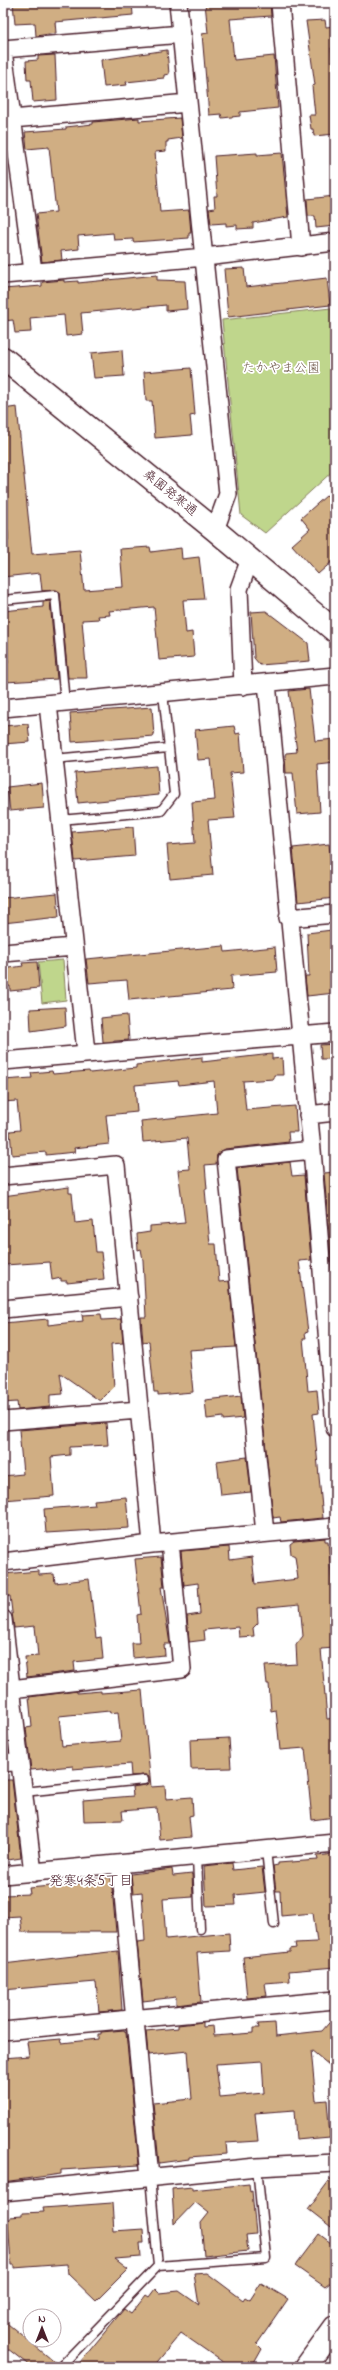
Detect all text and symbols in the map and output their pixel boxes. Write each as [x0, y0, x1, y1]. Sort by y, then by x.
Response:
park label: たかやま公園 [242, 359, 320, 378]
street label: 桑園発寒通 [139, 465, 201, 521]
district label: 発寒4条5丁目 [49, 1871, 133, 1892]
north arrow [22, 2308, 62, 2348]
text: N [38, 2311, 46, 2327]

